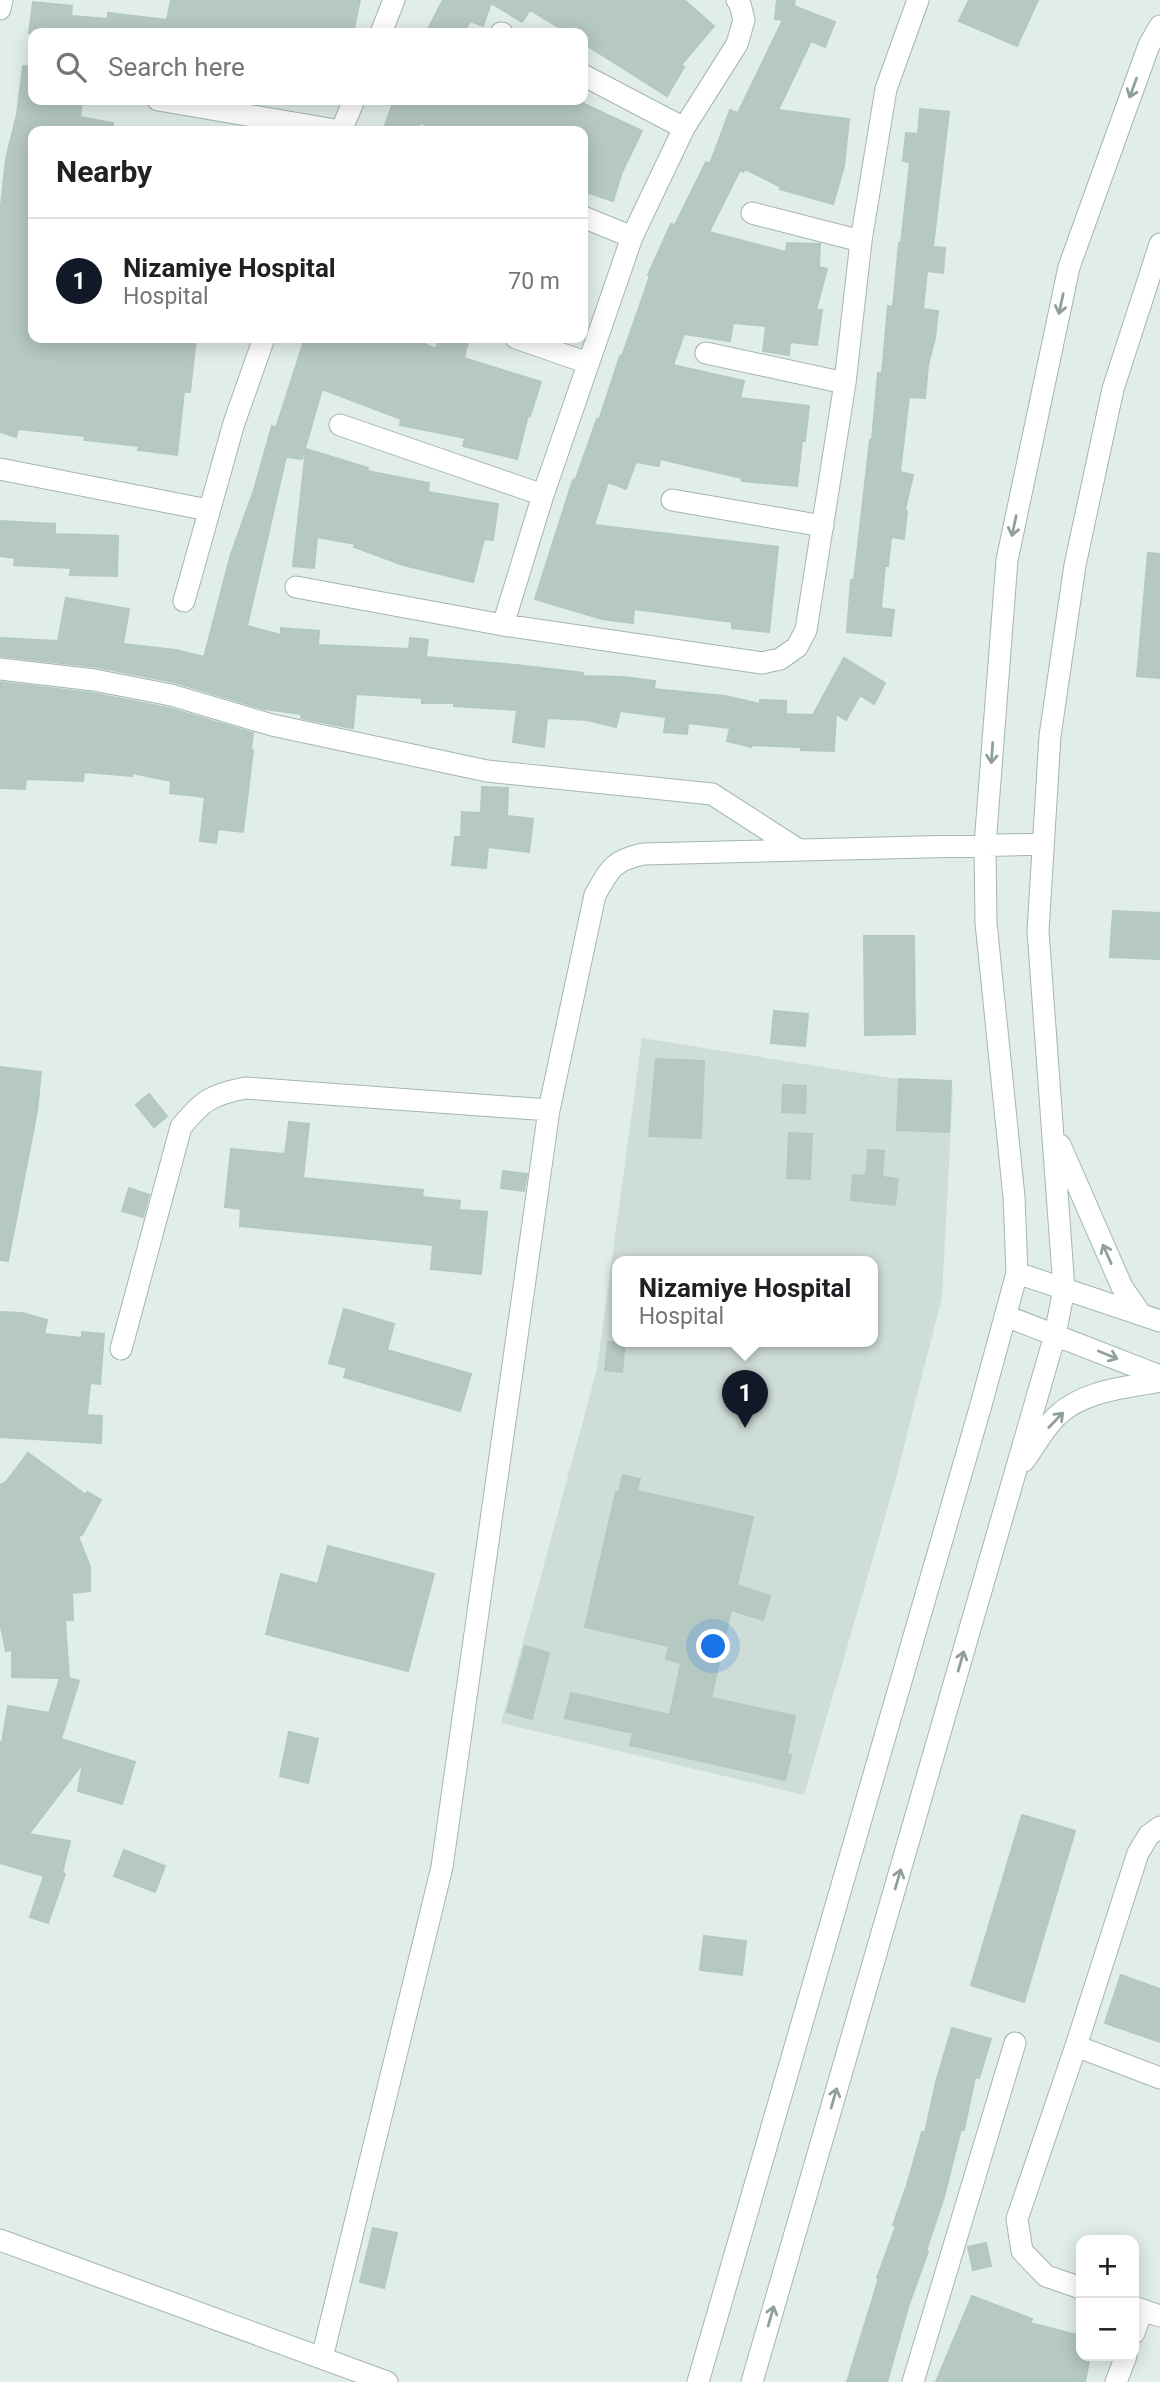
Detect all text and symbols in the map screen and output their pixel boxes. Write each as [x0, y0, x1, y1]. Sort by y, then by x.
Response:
search box [28, 28, 588, 105]
icon: search [52, 48, 90, 86]
text: Search here [108, 52, 245, 82]
one-way arrow [1126, 77, 1138, 99]
text: Nearby [56, 154, 152, 189]
text: Nizamiye Hospital [123, 253, 336, 283]
text: 1 [72, 268, 86, 295]
text: 70 m [508, 268, 560, 295]
text: Hospital [123, 283, 209, 310]
one-way arrow [1053, 292, 1067, 315]
one-way arrow [1006, 514, 1020, 537]
one-way arrow [985, 741, 998, 763]
one-way arrow [1100, 1244, 1113, 1265]
popup [612, 1256, 878, 1347]
text: Nizamiye Hospital [639, 1273, 851, 1303]
text: Hospital [639, 1303, 724, 1330]
one-way arrow [1096, 1350, 1118, 1363]
pin: 1 [722, 1370, 768, 1428]
one-way arrow [1048, 1411, 1065, 1428]
your location [696, 1629, 730, 1663]
one-way arrow [955, 1650, 968, 1672]
one-way arrow [892, 1869, 905, 1891]
one-way arrow [829, 2087, 842, 2109]
map controls [1076, 2235, 1139, 2361]
button: + [1076, 2235, 1139, 2298]
button: − [1076, 2298, 1139, 2361]
one-way arrow [765, 2306, 778, 2328]

